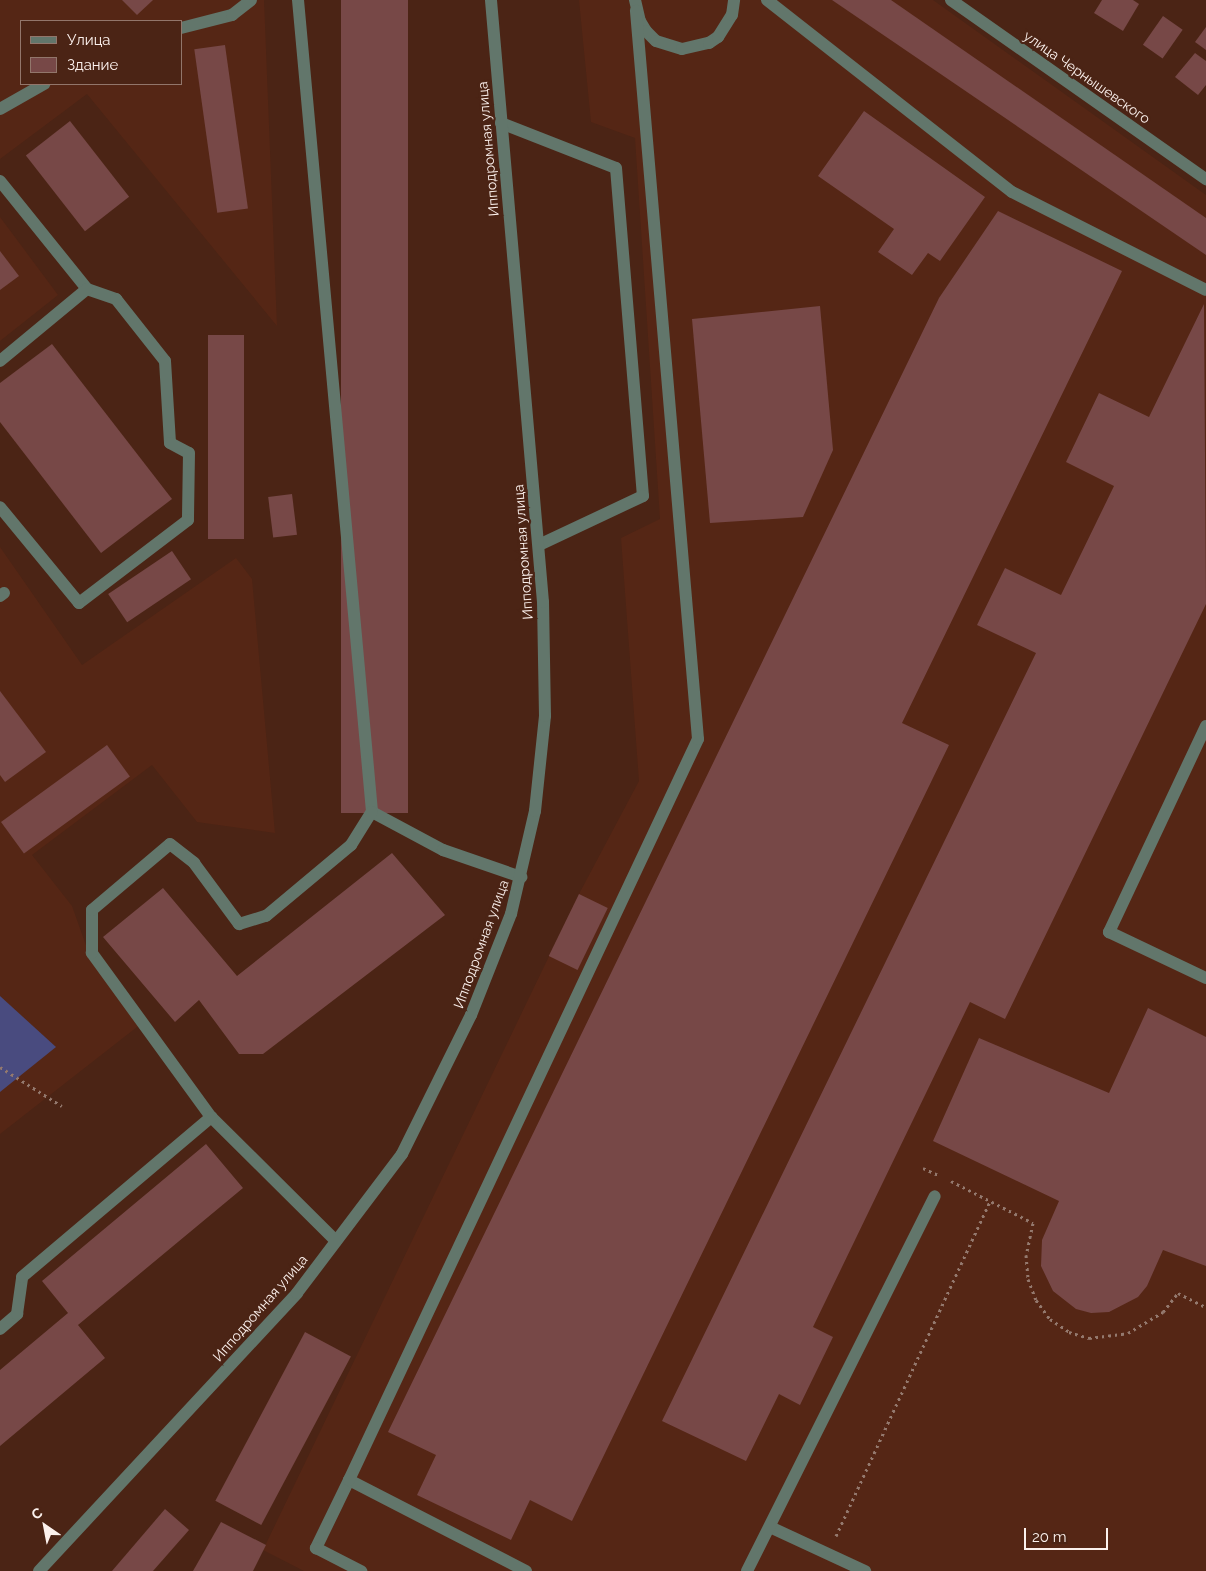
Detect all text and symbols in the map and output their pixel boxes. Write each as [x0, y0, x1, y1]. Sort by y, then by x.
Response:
legend [20, 20, 182, 85]
street label: улица Чернышевского [1021, 27, 1153, 127]
text: Улица [67, 31, 111, 49]
text: Здание [67, 56, 118, 74]
street label: Ипподромная улица [474, 81, 502, 217]
street label: Ипподромная улица [510, 484, 536, 620]
street label: Ипподромная улица [450, 877, 512, 1011]
street label: Ипподромная улица [209, 1251, 311, 1365]
north arrow [20, 1501, 70, 1551]
text: С [28, 1504, 45, 1523]
scale bar [1026, 1518, 1110, 1550]
text: 20 m [1032, 1528, 1067, 1546]

